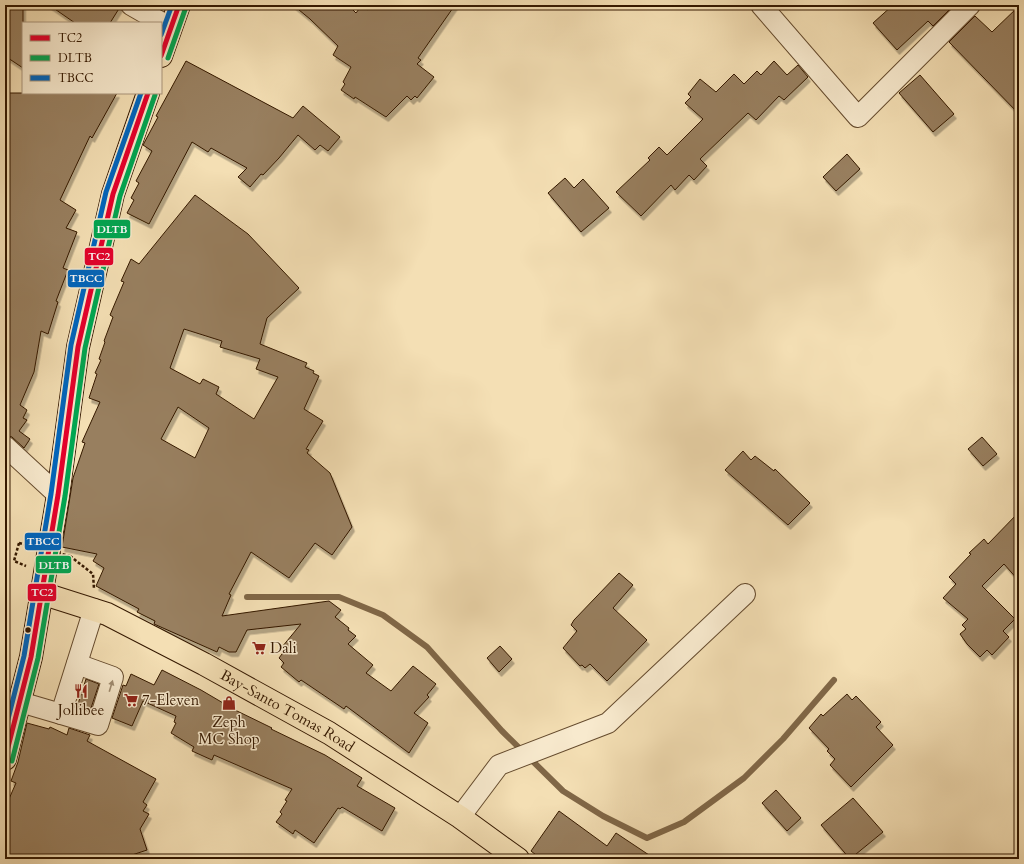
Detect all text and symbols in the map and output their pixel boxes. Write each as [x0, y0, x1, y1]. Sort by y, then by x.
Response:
legend [22, 22, 162, 94]
text: TC2 [58, 30, 82, 46]
text: DLTB [58, 50, 92, 66]
text: TBCC [58, 70, 93, 86]
line badge: DLTB [93, 219, 131, 239]
text: DLTB [96, 222, 128, 237]
line badge: TC2 [84, 247, 114, 266]
text: TC2 [88, 249, 110, 264]
line badge: TBCC [67, 269, 105, 288]
text: TBCC [69, 271, 103, 286]
line badge: TBCC [24, 532, 62, 551]
text: TBCC [26, 534, 60, 549]
line badge: DLTB [35, 555, 72, 574]
text: DLTB [38, 558, 70, 573]
line badge: TC2 [27, 583, 57, 602]
text: TC2 [31, 585, 53, 600]
unlabelled marker [23, 625, 33, 635]
place label: Dali [270, 638, 297, 658]
supermarket icon: Dali [251, 640, 267, 656]
street label: Bay-Santo Tomas Road [217, 665, 358, 757]
one-way arrow [108, 680, 114, 692]
restaurant icon: Jollibee [73, 683, 89, 699]
place label: 7-Eleven [142, 690, 200, 710]
supermarket icon: 7-Eleven [123, 692, 139, 708]
shop icon: Zeph MC Shop [221, 695, 237, 711]
place label: Jollibee [56, 700, 105, 720]
place label: Zeph MC Shop [198, 712, 260, 749]

